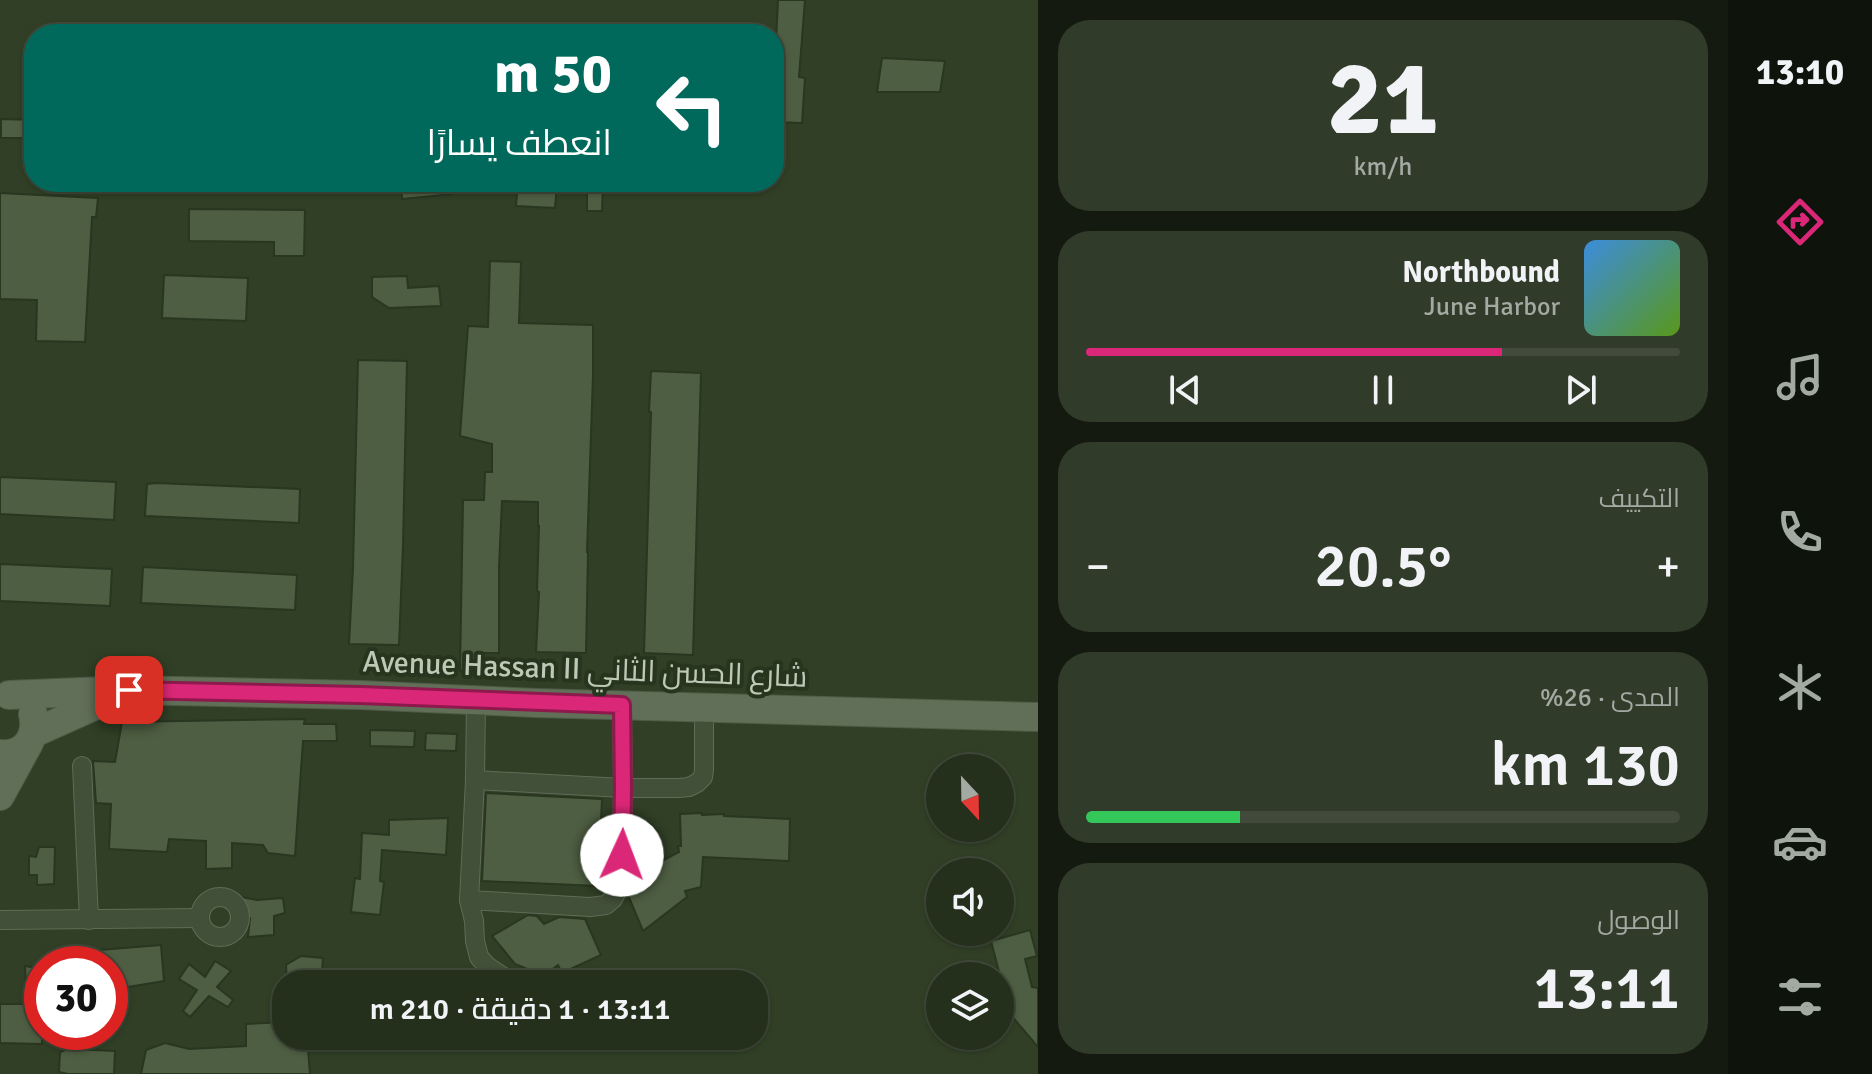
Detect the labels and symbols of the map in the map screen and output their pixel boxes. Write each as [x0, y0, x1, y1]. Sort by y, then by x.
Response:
street label: Avenue Hassan II شارع الحسن الثاني [362, 643, 808, 700]
pin [95, 656, 163, 724]
north arrow [926, 754, 1014, 842]
position arrow [580, 813, 664, 897]
speed limit sign: 30 [24, 946, 128, 1050]

